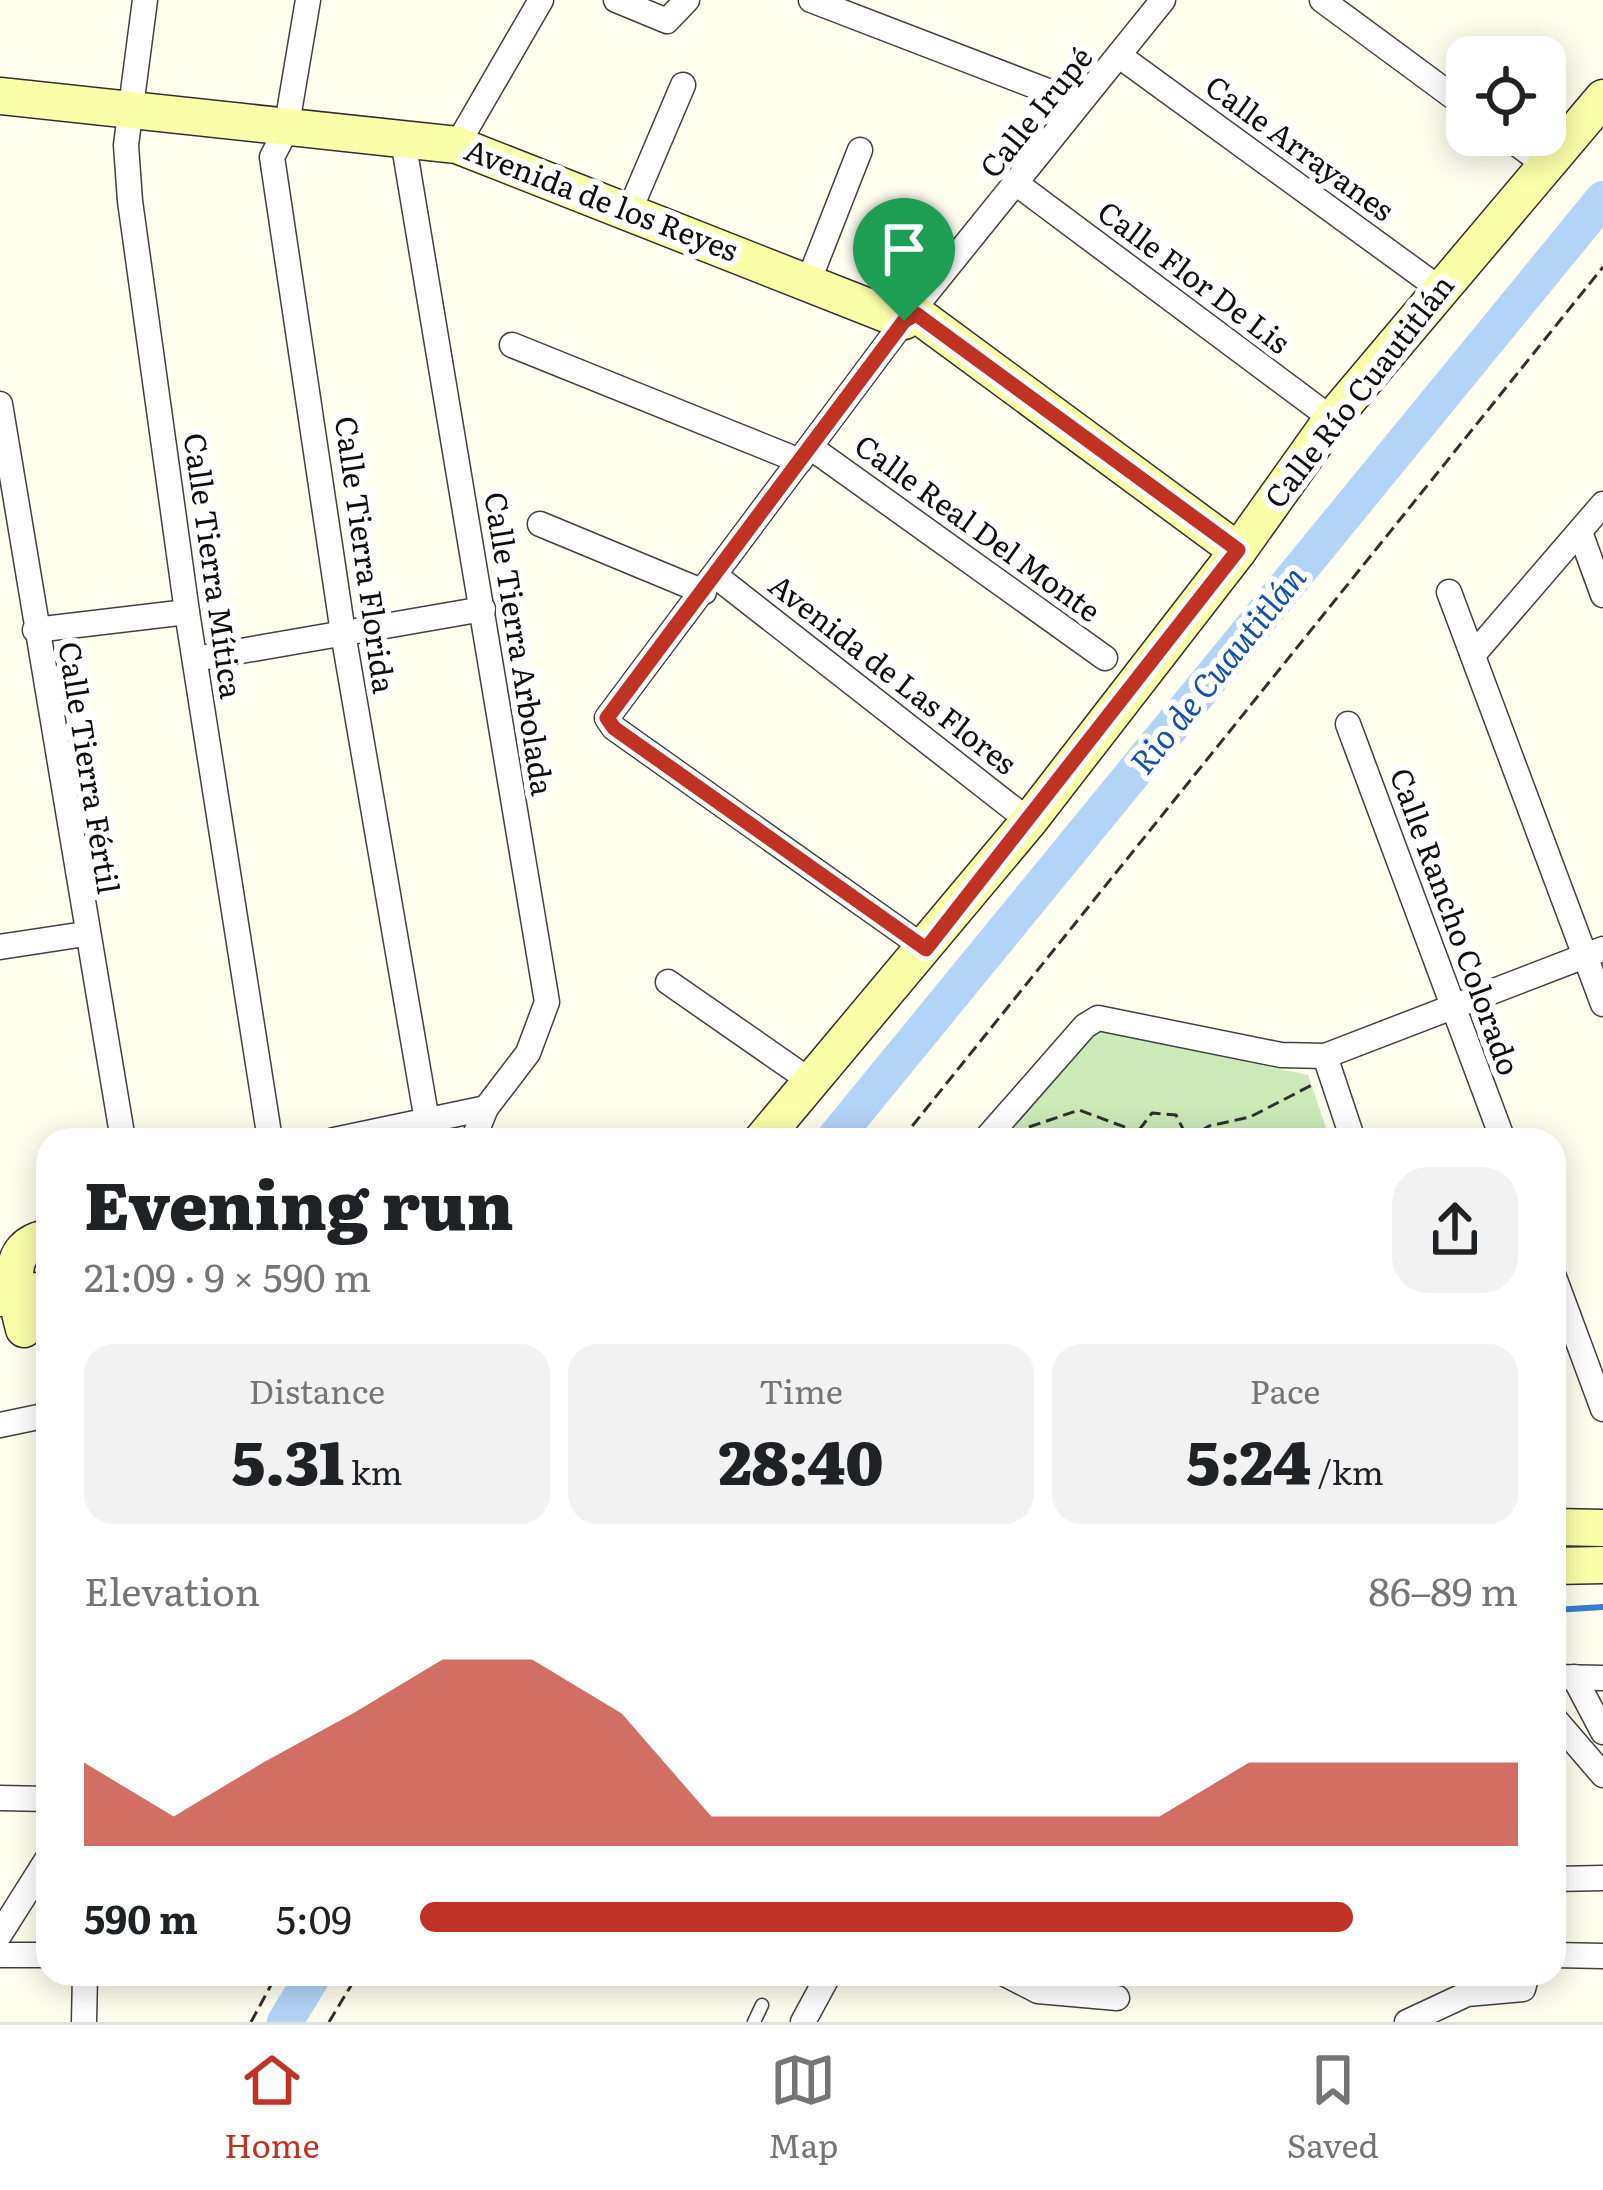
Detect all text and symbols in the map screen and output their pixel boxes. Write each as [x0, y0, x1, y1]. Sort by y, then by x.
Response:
street label: Calle Irupé [968, 36, 1101, 186]
map controls [1446, 36, 1566, 156]
button: locate [1446, 36, 1566, 156]
street label: Calle Arrayanes [1197, 63, 1404, 230]
street label: Avenida de los Reyes [459, 126, 745, 271]
street label: Calle Flor De Lis [1090, 189, 1300, 363]
pin [853, 198, 955, 321]
icon: arrive [871, 216, 937, 282]
street label: Calle Río Cuautitlán [1252, 264, 1463, 516]
street label: Calle Tierra Florida [326, 413, 408, 697]
street label: Calle Real Del Monte [847, 422, 1111, 631]
street label: Calle Tierra Mítica [175, 430, 256, 702]
street label: Calle Tierra Arbolada [475, 489, 567, 799]
water label: Rio de Cuautitlán [1117, 553, 1316, 783]
street label: Avenida de Las Flores [761, 562, 1027, 783]
street label: Calle Tierra Fértil [49, 638, 133, 897]
street label: Calle Rancho Colorado [1381, 761, 1533, 1081]
text: Evening run [84, 1152, 514, 1250]
button: share [1392, 1167, 1518, 1293]
text: 21:09 · 9 × 590 m [84, 1246, 371, 1304]
text: Distance [249, 1365, 385, 1414]
text: Time [759, 1365, 843, 1414]
text: Pace [1250, 1365, 1320, 1414]
text: 5.31 [231, 1414, 344, 1503]
text: 28:40 [719, 1414, 883, 1503]
text: 5:24 [1186, 1414, 1311, 1503]
text: km [344, 1446, 403, 1495]
text: /km [1311, 1446, 1384, 1495]
text: Elevation [84, 1560, 260, 1618]
text: 86–89 m [1369, 1560, 1518, 1618]
text: 590 m [84, 1888, 198, 1946]
text: 5:09 [276, 1888, 352, 1946]
tab: Home [224, 2047, 320, 2168]
tab: Map [768, 2047, 838, 2168]
tab: Saved [1287, 2047, 1379, 2168]

